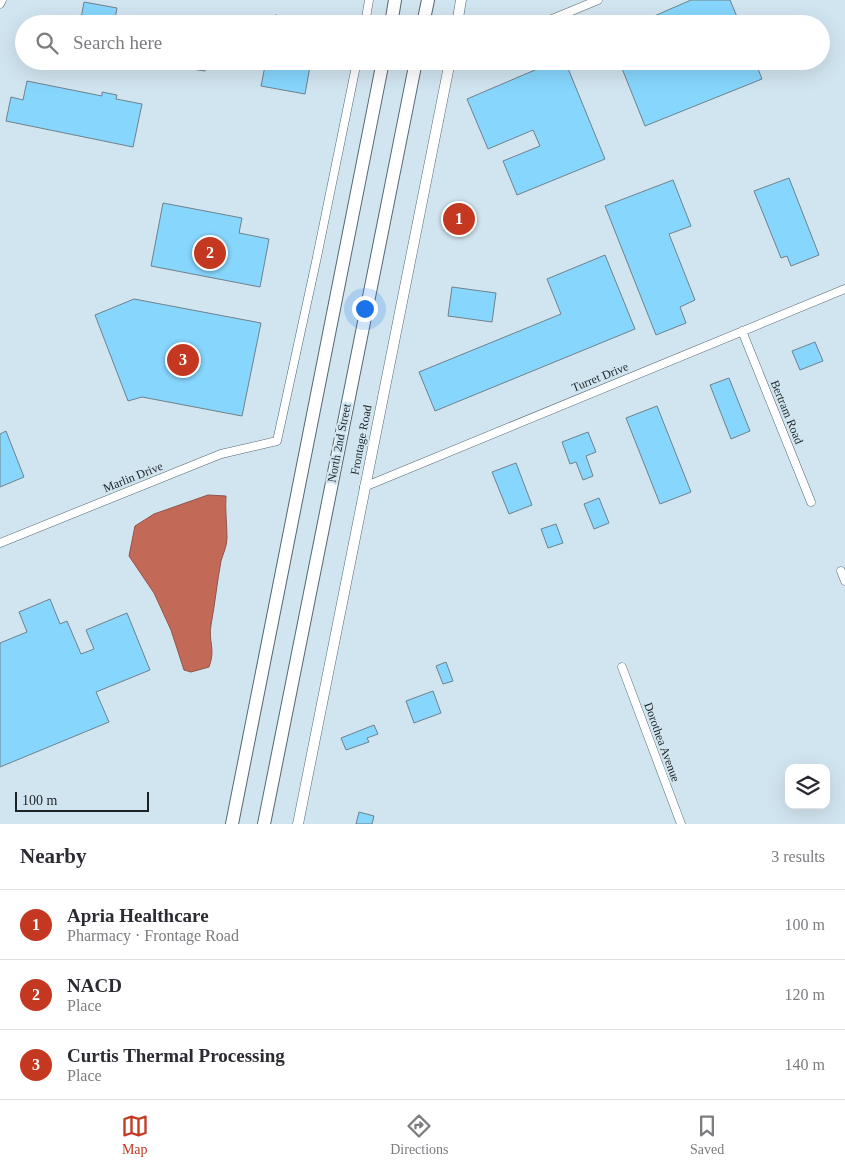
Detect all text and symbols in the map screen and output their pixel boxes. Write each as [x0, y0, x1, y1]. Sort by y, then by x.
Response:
search box [15, 15, 830, 70]
icon: search [33, 29, 61, 57]
text: Search here [73, 32, 162, 53]
pin: 1 [443, 200, 475, 238]
pin: 2 [194, 234, 226, 272]
your location [352, 296, 378, 322]
pin: 3 [167, 341, 199, 379]
street label: Turret Drive [570, 359, 630, 395]
street label: Bertram Road [768, 378, 806, 446]
street label: North 2nd Street [324, 402, 354, 484]
street label: Frontage Road [347, 404, 375, 476]
street label: Marlin Drive [101, 459, 165, 495]
street label: Dorothea Avenue [641, 700, 683, 784]
map controls [785, 764, 830, 809]
button: layers [785, 764, 830, 809]
scale bar [15, 789, 149, 812]
text: 100 m [22, 793, 57, 808]
text: Nearby [20, 844, 87, 868]
text: 3 results [771, 848, 825, 865]
text: Apria Healthcare [67, 905, 209, 926]
text: 1 [32, 916, 40, 933]
text: 100 m [785, 916, 825, 933]
text: Pharmacy · Frontage Road [67, 927, 239, 944]
text: NACD [67, 975, 122, 996]
text: 2 [32, 986, 40, 1003]
text: 120 m [785, 986, 825, 1003]
text: Place [67, 997, 102, 1014]
text: Curtis Thermal Processing [67, 1045, 285, 1066]
text: 3 [32, 1056, 40, 1073]
text: 140 m [785, 1056, 825, 1073]
text: Place [67, 1067, 102, 1084]
tab: Map [121, 1112, 149, 1158]
tab: Directions [390, 1112, 449, 1158]
tab: Saved [690, 1112, 724, 1158]

